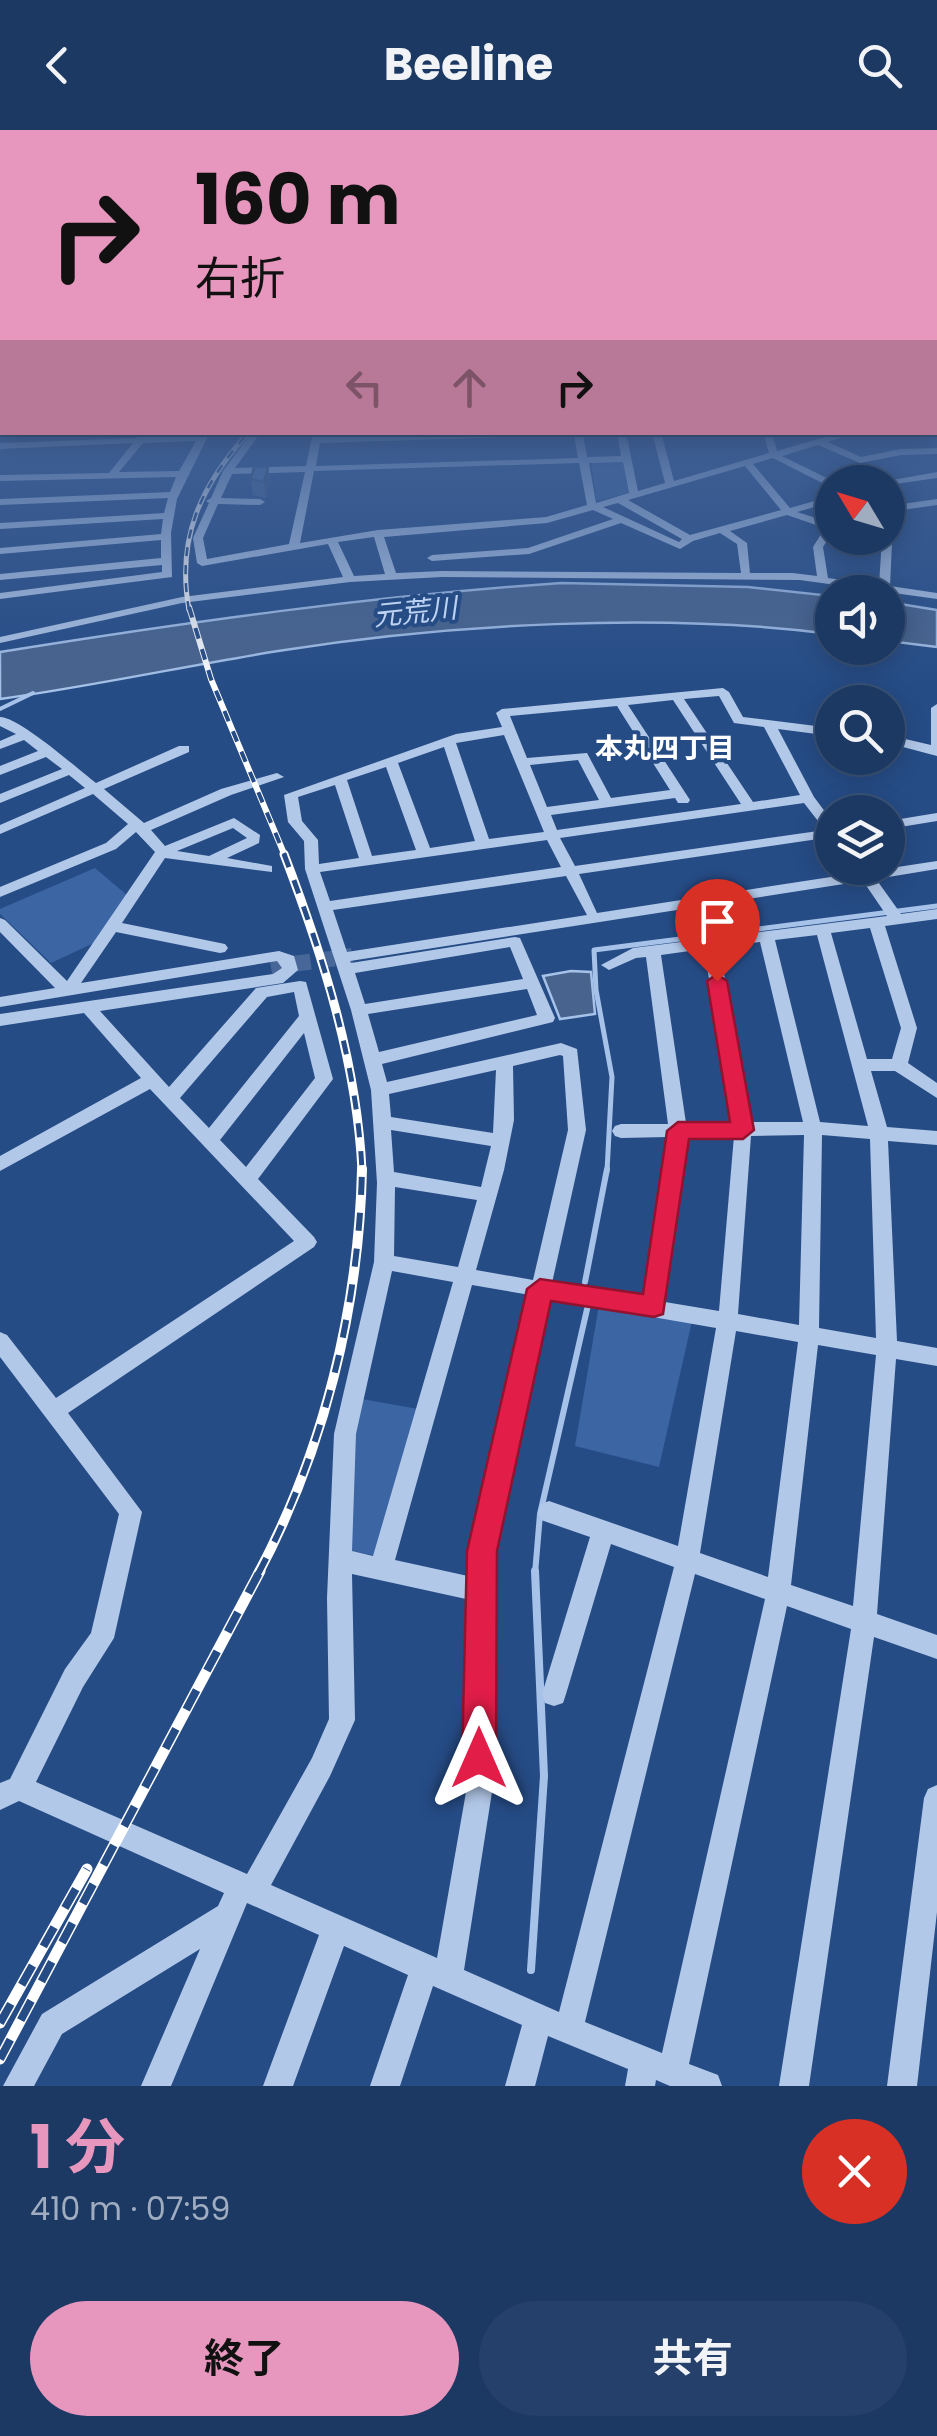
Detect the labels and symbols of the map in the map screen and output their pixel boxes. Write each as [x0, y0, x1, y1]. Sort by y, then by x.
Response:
north arrow [815, 465, 905, 555]
water label: 元荒川 [371, 588, 462, 636]
district label: 本丸四丁目 [595, 729, 735, 768]
pin [675, 879, 760, 982]
position arrow [427, 1706, 531, 1810]

